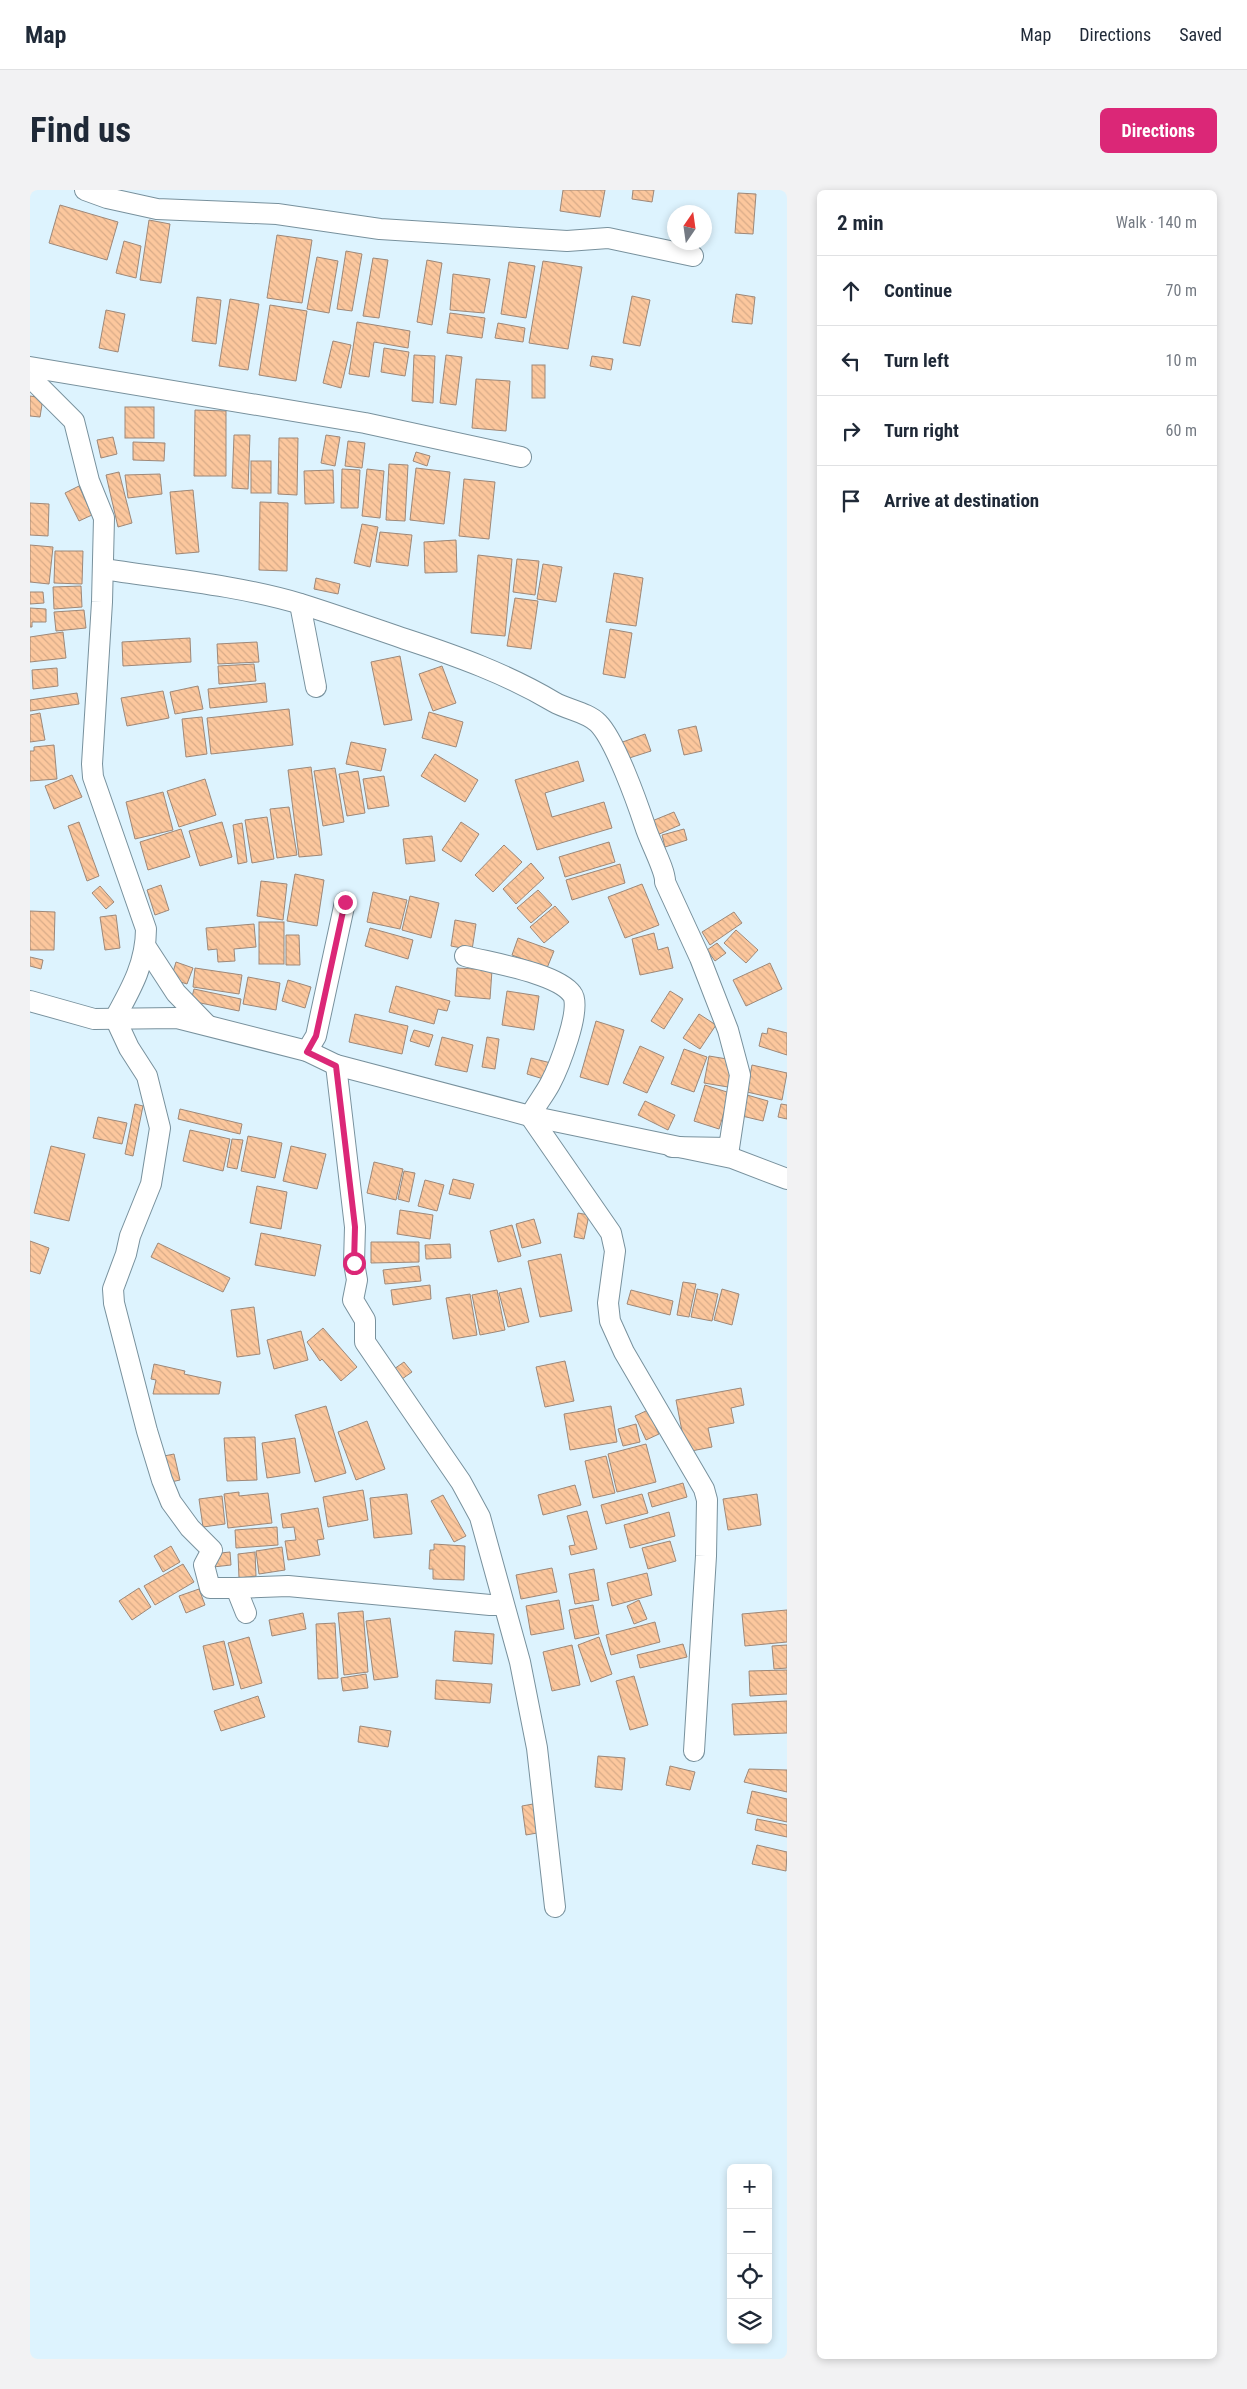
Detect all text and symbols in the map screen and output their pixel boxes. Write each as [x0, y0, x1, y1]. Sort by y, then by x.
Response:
text: Map [25, 21, 66, 49]
text: Map [1020, 24, 1051, 45]
text: Directions [1079, 24, 1151, 45]
text: Saved [1179, 24, 1222, 45]
button: Directions [1100, 108, 1217, 153]
text: Find us [30, 110, 131, 151]
north arrow [667, 205, 712, 250]
text: 2 min [837, 211, 884, 235]
text: Walk · 140 m [1116, 213, 1197, 232]
icon: ahead [837, 277, 865, 305]
text: Continue [884, 279, 952, 302]
text: 70 m [1165, 281, 1197, 300]
icon: left [837, 347, 865, 375]
text: Turn left [884, 349, 949, 372]
text: 10 m [1165, 351, 1197, 370]
icon: right [837, 417, 865, 445]
text: Turn right [884, 419, 959, 442]
text: 60 m [1165, 421, 1197, 440]
icon: arrive [837, 487, 865, 515]
text: Arrive at destination [884, 489, 1039, 512]
route end [334, 891, 357, 914]
route start [343, 1252, 366, 1275]
map controls [727, 2164, 772, 2344]
button: + [727, 2164, 772, 2209]
button: − [727, 2209, 772, 2254]
button: locate [727, 2254, 772, 2299]
button: layers [727, 2299, 772, 2344]

